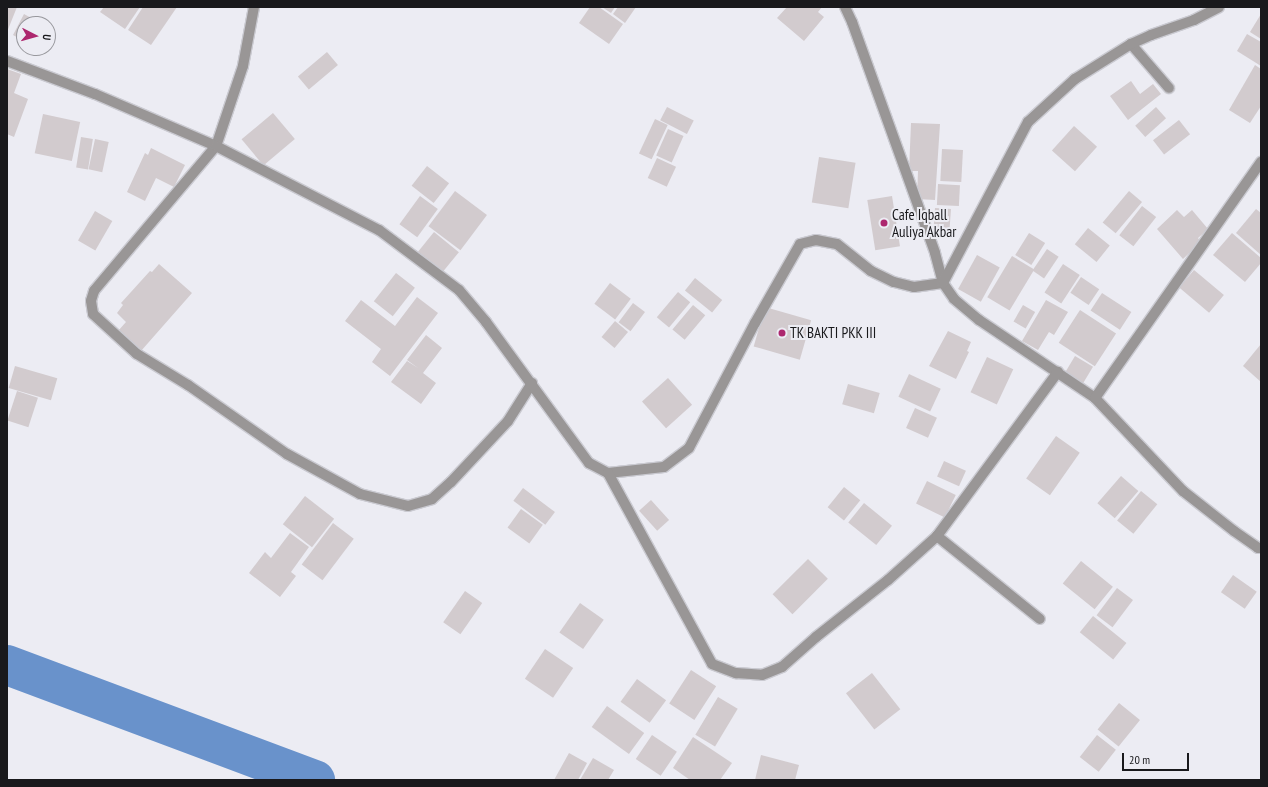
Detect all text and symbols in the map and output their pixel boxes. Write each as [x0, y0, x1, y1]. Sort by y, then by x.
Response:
north arrow [16, 16, 56, 56]
text: U [40, 34, 54, 41]
place label: Cafe Iqball Auliya Akbar [892, 205, 957, 240]
marker: Cafe Iqball Auliya Akbar [879, 218, 889, 228]
place label: TK BAKTI PKK III [790, 324, 877, 342]
marker: TK BAKTI PKK III [777, 328, 787, 338]
scale bar [1124, 745, 1191, 771]
text: 20 m [1129, 752, 1150, 767]

